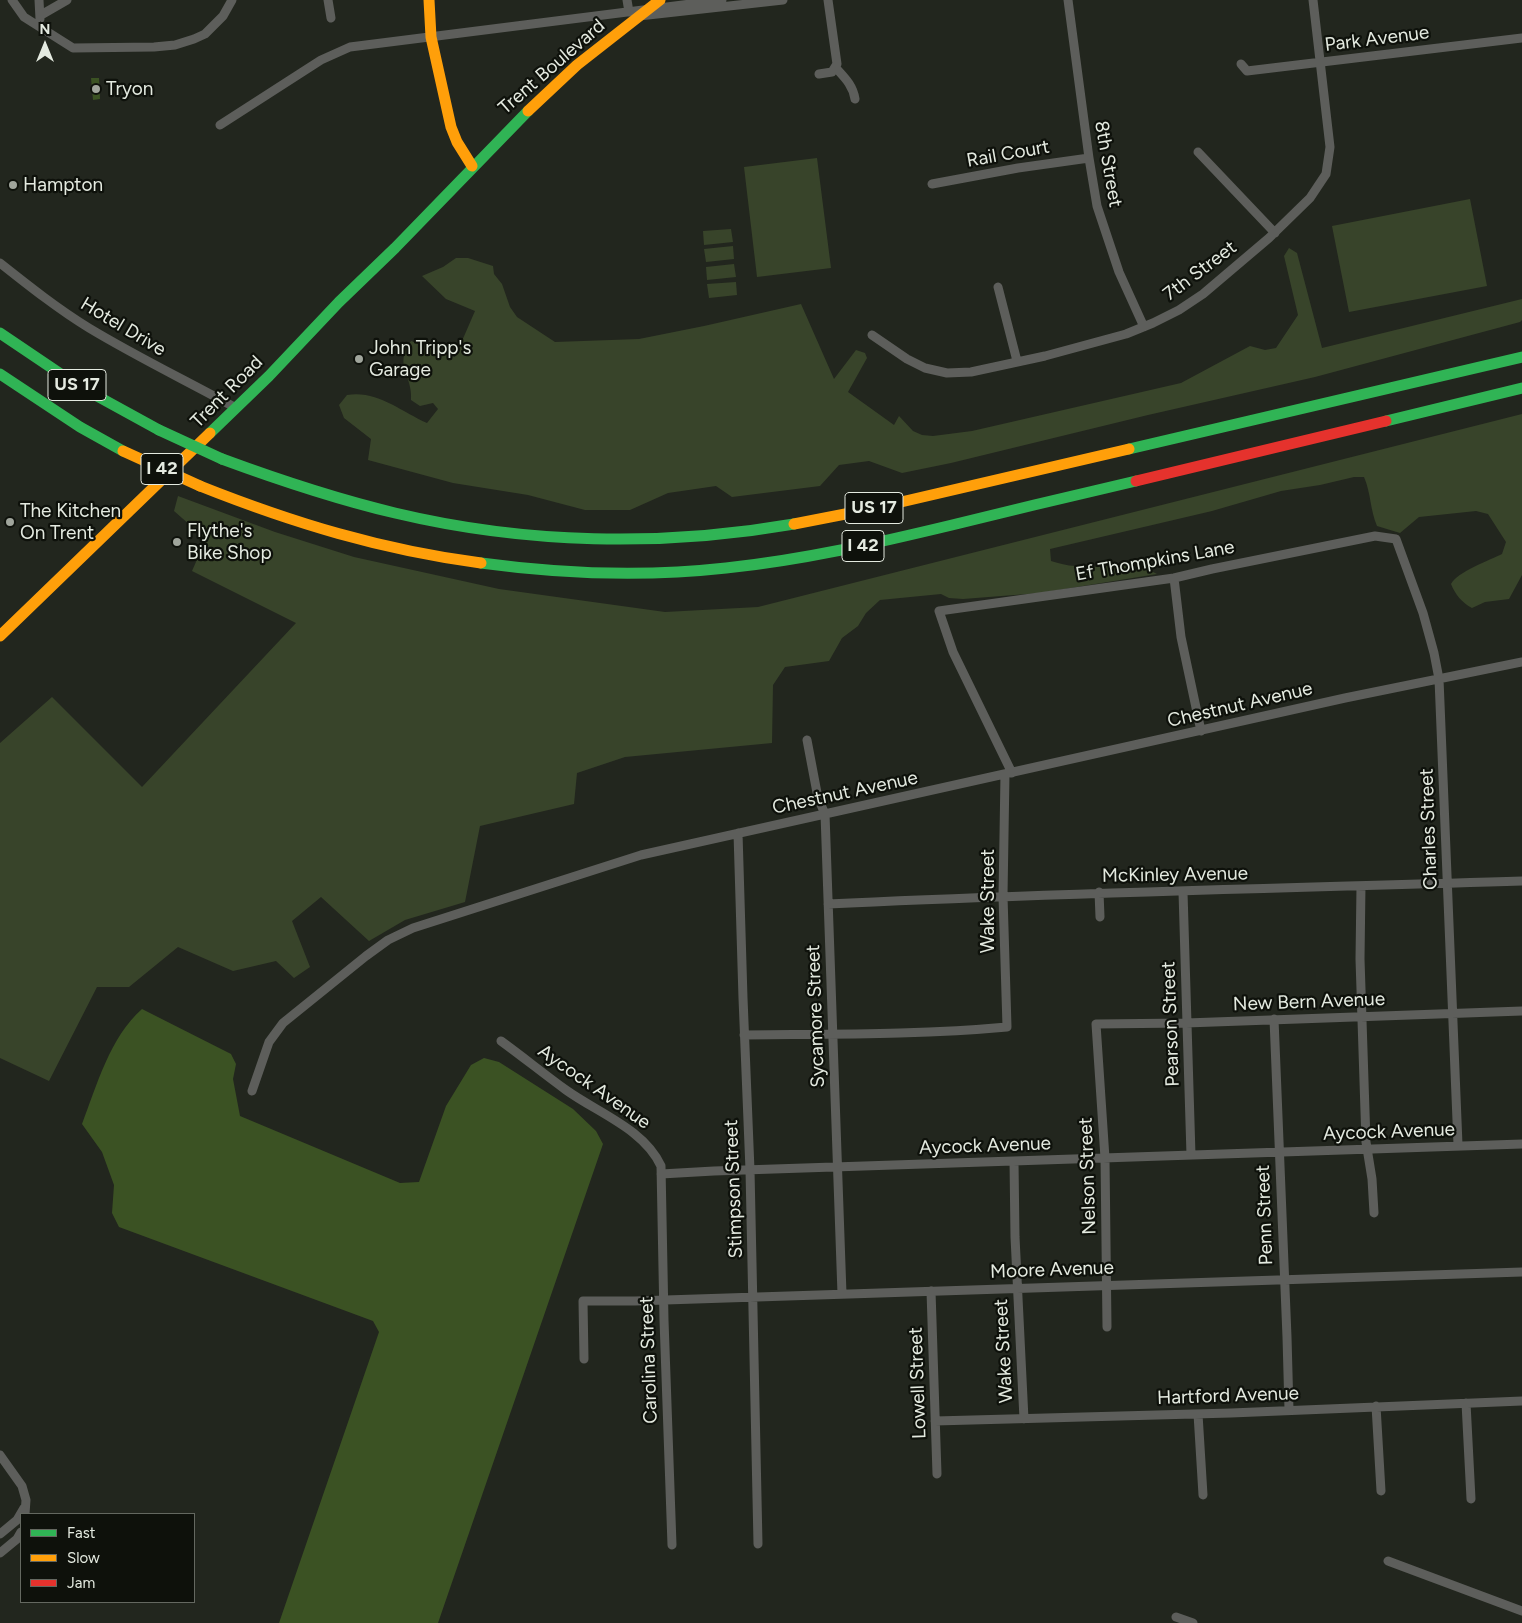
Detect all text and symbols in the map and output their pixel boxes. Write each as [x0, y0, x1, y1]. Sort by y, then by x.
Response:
street label: Trent Boulevard [494, 15, 610, 119]
north arrow [20, 20, 70, 70]
text: N [40, 21, 50, 38]
street label: Park Avenue [1323, 21, 1431, 57]
place label: Tryon [106, 78, 153, 100]
marker: Tryon [90, 83, 102, 95]
street label: 8th Street [1089, 119, 1127, 209]
street label: Rail Court [965, 135, 1051, 173]
place label: Hampton [23, 174, 103, 196]
marker: Hampton [7, 179, 19, 191]
street label: 7th Street [1159, 236, 1241, 306]
street label: Hotel Drive [76, 293, 170, 361]
place label: John Tripp's Garage [369, 337, 471, 381]
street label: Trent Road [186, 351, 268, 433]
marker: John Tripp's Garage [353, 353, 365, 365]
road number: US 17 [48, 370, 106, 400]
road number: I 42 [141, 454, 183, 484]
road number: US 17 [845, 492, 903, 524]
place label: The Kitchen On Trent [20, 500, 121, 544]
marker: The Kitchen On Trent [4, 516, 16, 528]
place label: Flythe's Bike Shop [187, 520, 272, 564]
road number: I 42 [842, 530, 884, 562]
marker: Flythe's Bike Shop [171, 536, 183, 548]
street label: Ef Thompkins Lane [1074, 536, 1236, 586]
street label: Chestnut Avenue [1165, 677, 1315, 733]
street label: Chestnut Avenue [770, 766, 920, 820]
street label: Charles Street [1415, 768, 1443, 890]
street label: Wake Street [977, 849, 999, 953]
street label: McKinley Avenue [1102, 862, 1248, 888]
street label: Sycamore Street [802, 944, 830, 1088]
street label: Pearson Street [1157, 961, 1185, 1087]
street label: New Bern Avenue [1232, 988, 1386, 1016]
street label: Aycock Avenue [533, 1040, 655, 1134]
street label: Nelson Street [1075, 1117, 1101, 1235]
street label: Aycock Avenue [1323, 1118, 1455, 1146]
street label: Stimpson Street [720, 1119, 748, 1259]
street label: Aycock Avenue [919, 1132, 1051, 1160]
street label: Penn Street [1252, 1164, 1278, 1266]
street label: Moore Avenue [990, 1256, 1114, 1284]
street label: Carolina Street [635, 1296, 663, 1424]
street label: Wake Street [990, 1298, 1018, 1404]
street label: Lowell Street [905, 1327, 931, 1439]
street label: Hartford Avenue [1157, 1382, 1299, 1410]
legend [20, 1513, 195, 1603]
text: Fast [67, 1524, 95, 1542]
text: Slow [67, 1549, 100, 1567]
text: Jam [67, 1574, 95, 1592]

